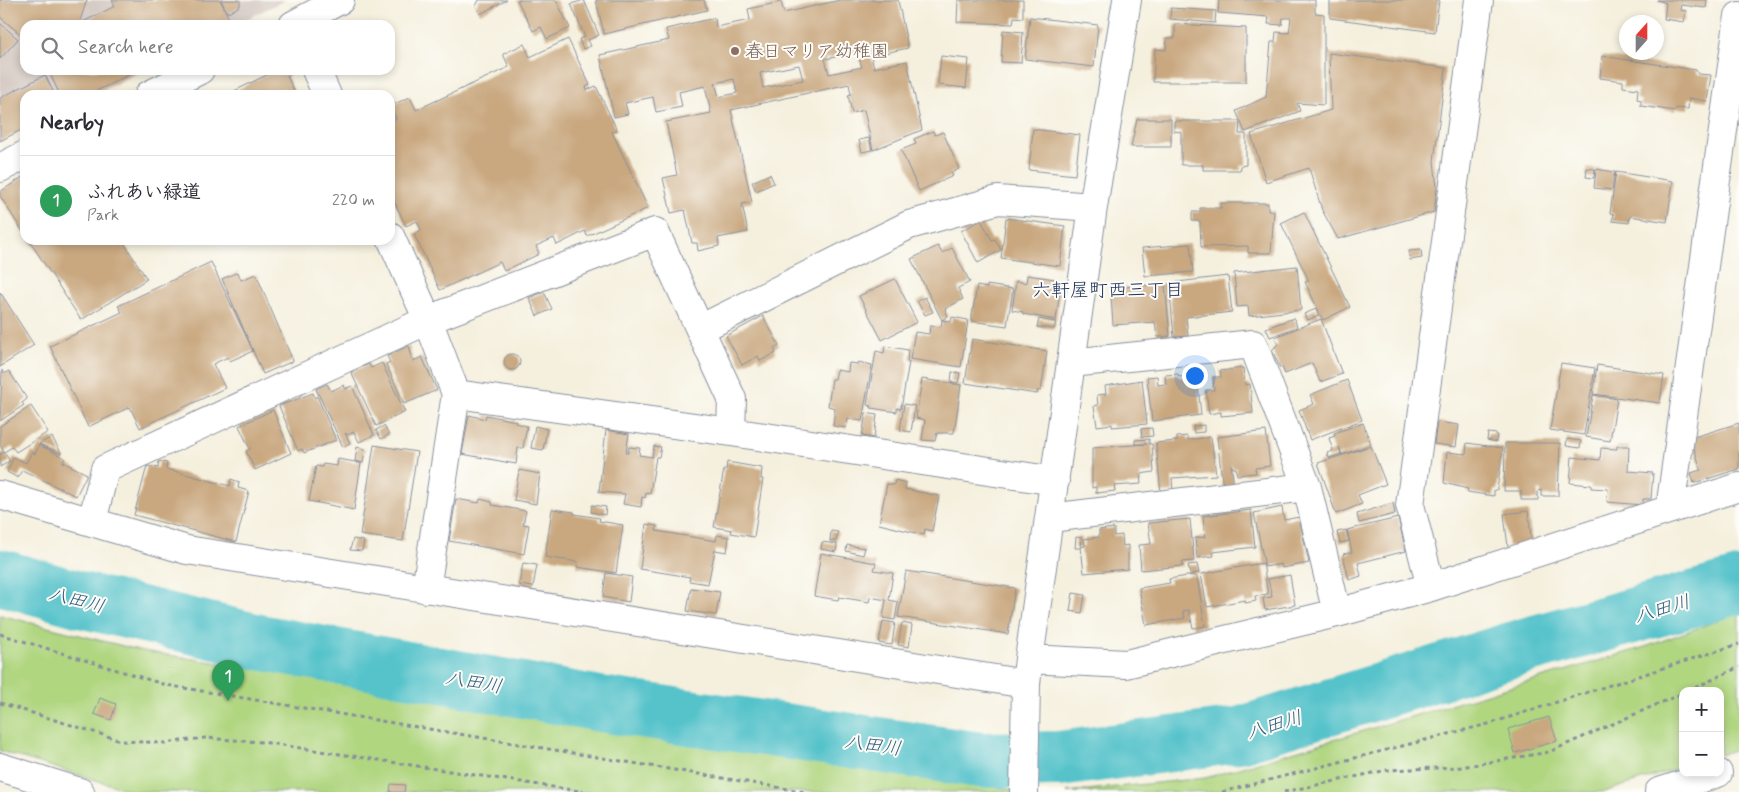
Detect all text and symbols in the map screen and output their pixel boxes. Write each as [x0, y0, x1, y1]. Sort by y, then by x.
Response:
north arrow [1619, 15, 1664, 60]
search box [20, 20, 395, 75]
icon: search [38, 34, 66, 62]
text: Search here [78, 35, 174, 60]
place label: 春日マリア幼稚園 [745, 40, 889, 64]
marker: 春日マリア幼稚園 [729, 45, 741, 57]
text: Nearby [40, 109, 104, 137]
text: ふれあい緑道 [87, 180, 201, 205]
text: 1 [52, 190, 60, 211]
text: 220 m [332, 190, 375, 211]
text: Park [87, 205, 119, 226]
district label: 六軒屋町西三丁目 [1032, 278, 1184, 303]
your location [1182, 363, 1208, 389]
water label: 八田川 [46, 581, 107, 620]
water label: 八田川 [1632, 590, 1693, 629]
pin: 1 [212, 660, 244, 701]
water label: 八田川 [443, 665, 504, 700]
map controls [1679, 687, 1724, 777]
button: + [1679, 687, 1724, 732]
water label: 八田川 [1244, 705, 1305, 746]
water label: 八田川 [843, 729, 903, 762]
button: − [1679, 732, 1724, 777]

